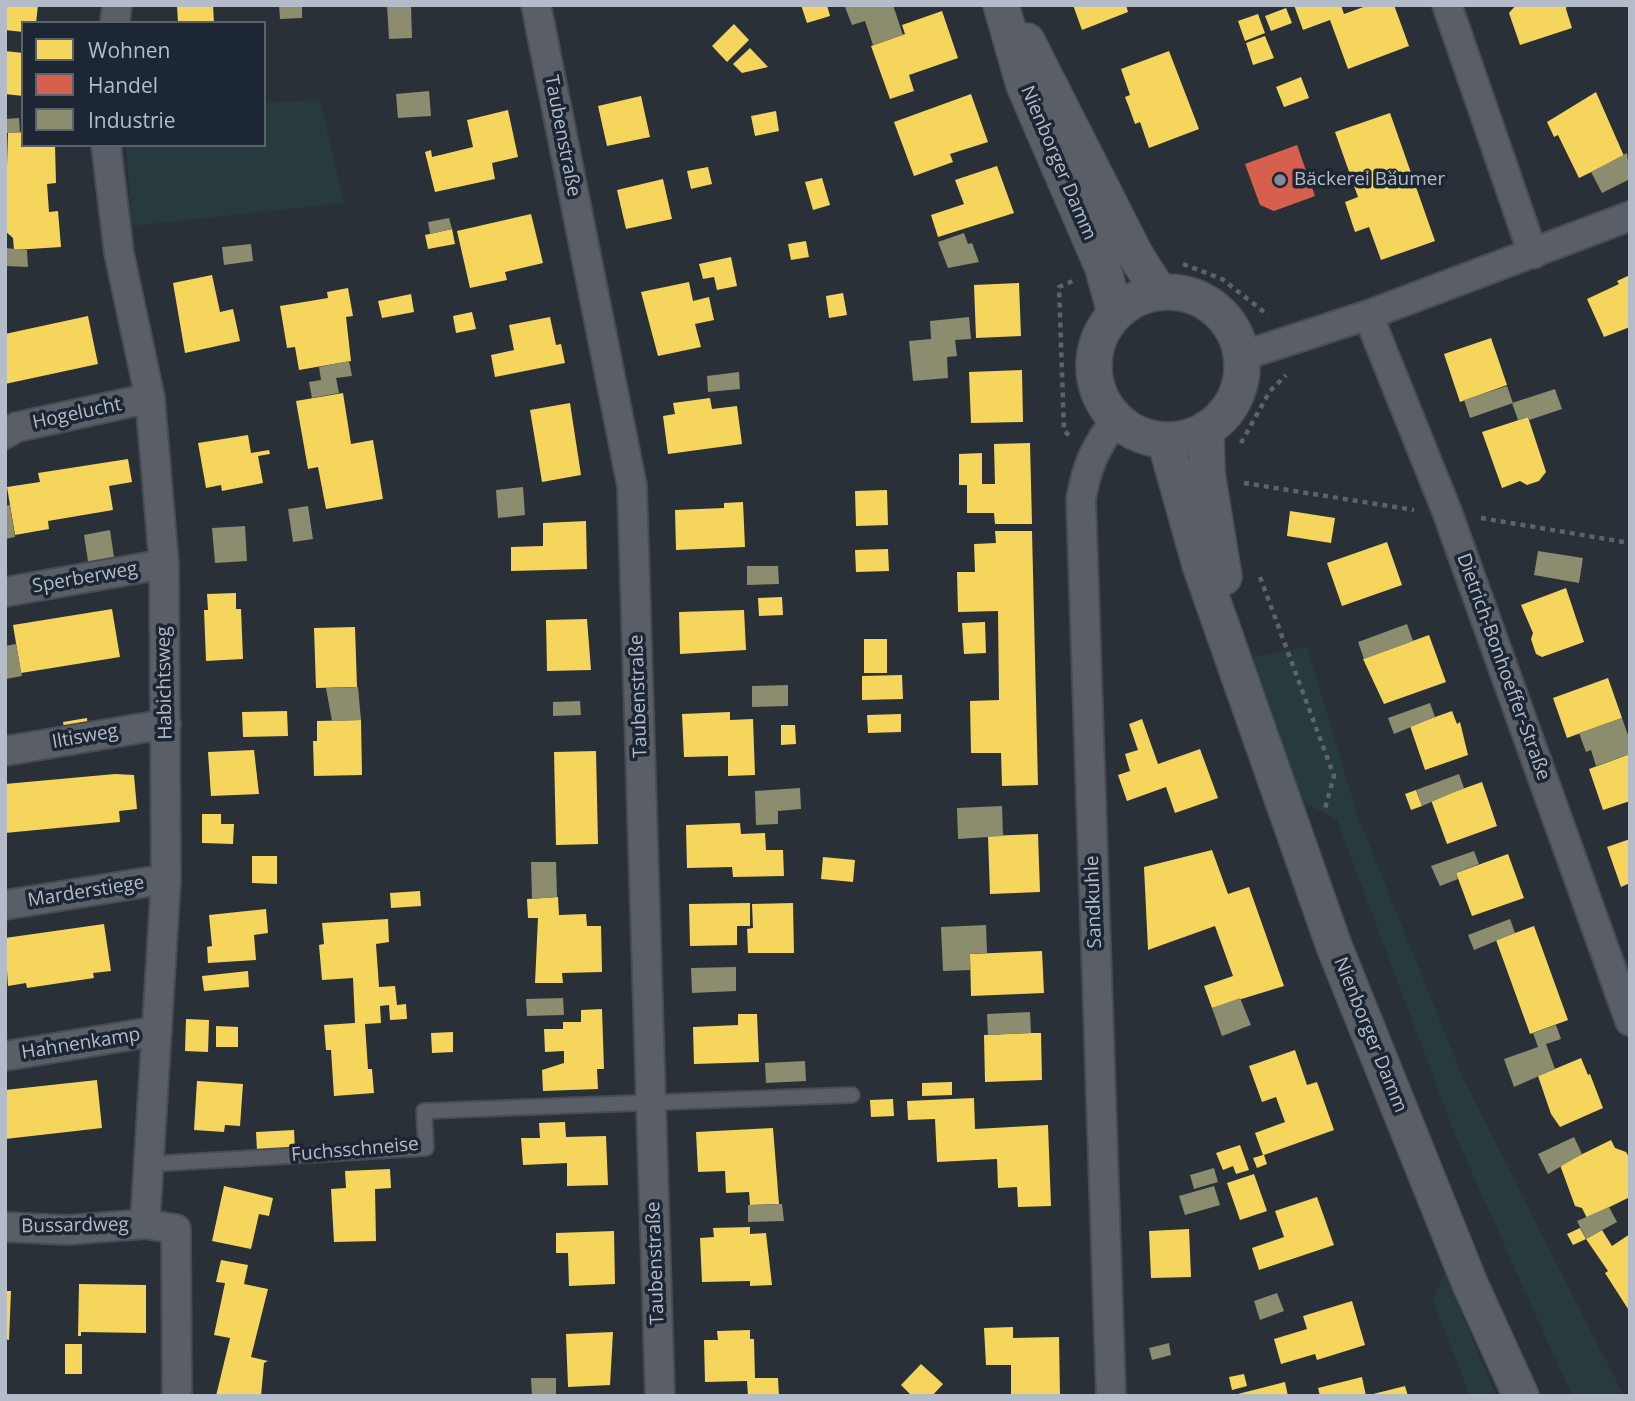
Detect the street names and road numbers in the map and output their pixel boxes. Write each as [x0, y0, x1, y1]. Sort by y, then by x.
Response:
street label: Taubenstraße [539, 73, 585, 199]
street label: Nienborger Damm [1015, 82, 1101, 244]
street label: Hogelucht [30, 393, 124, 435]
street label: Dietrich-Bonhoeffer-Straße [1451, 550, 1555, 784]
street label: Sperberweg [31, 558, 139, 598]
street label: Habichtsweg [153, 626, 177, 740]
street label: Taubenstraße [625, 634, 653, 758]
street label: Iltisweg [50, 720, 120, 754]
street label: Sandkuhle [1081, 855, 1107, 949]
street label: Marderstiege [26, 872, 146, 912]
street label: Nienborger Damm [1328, 954, 1412, 1116]
street label: Hahnenkamp [20, 1023, 142, 1065]
street label: Fuchsschneise [290, 1133, 420, 1167]
street label: Taubenstraße [642, 1201, 670, 1325]
street label: Bussardweg [21, 1214, 129, 1238]

